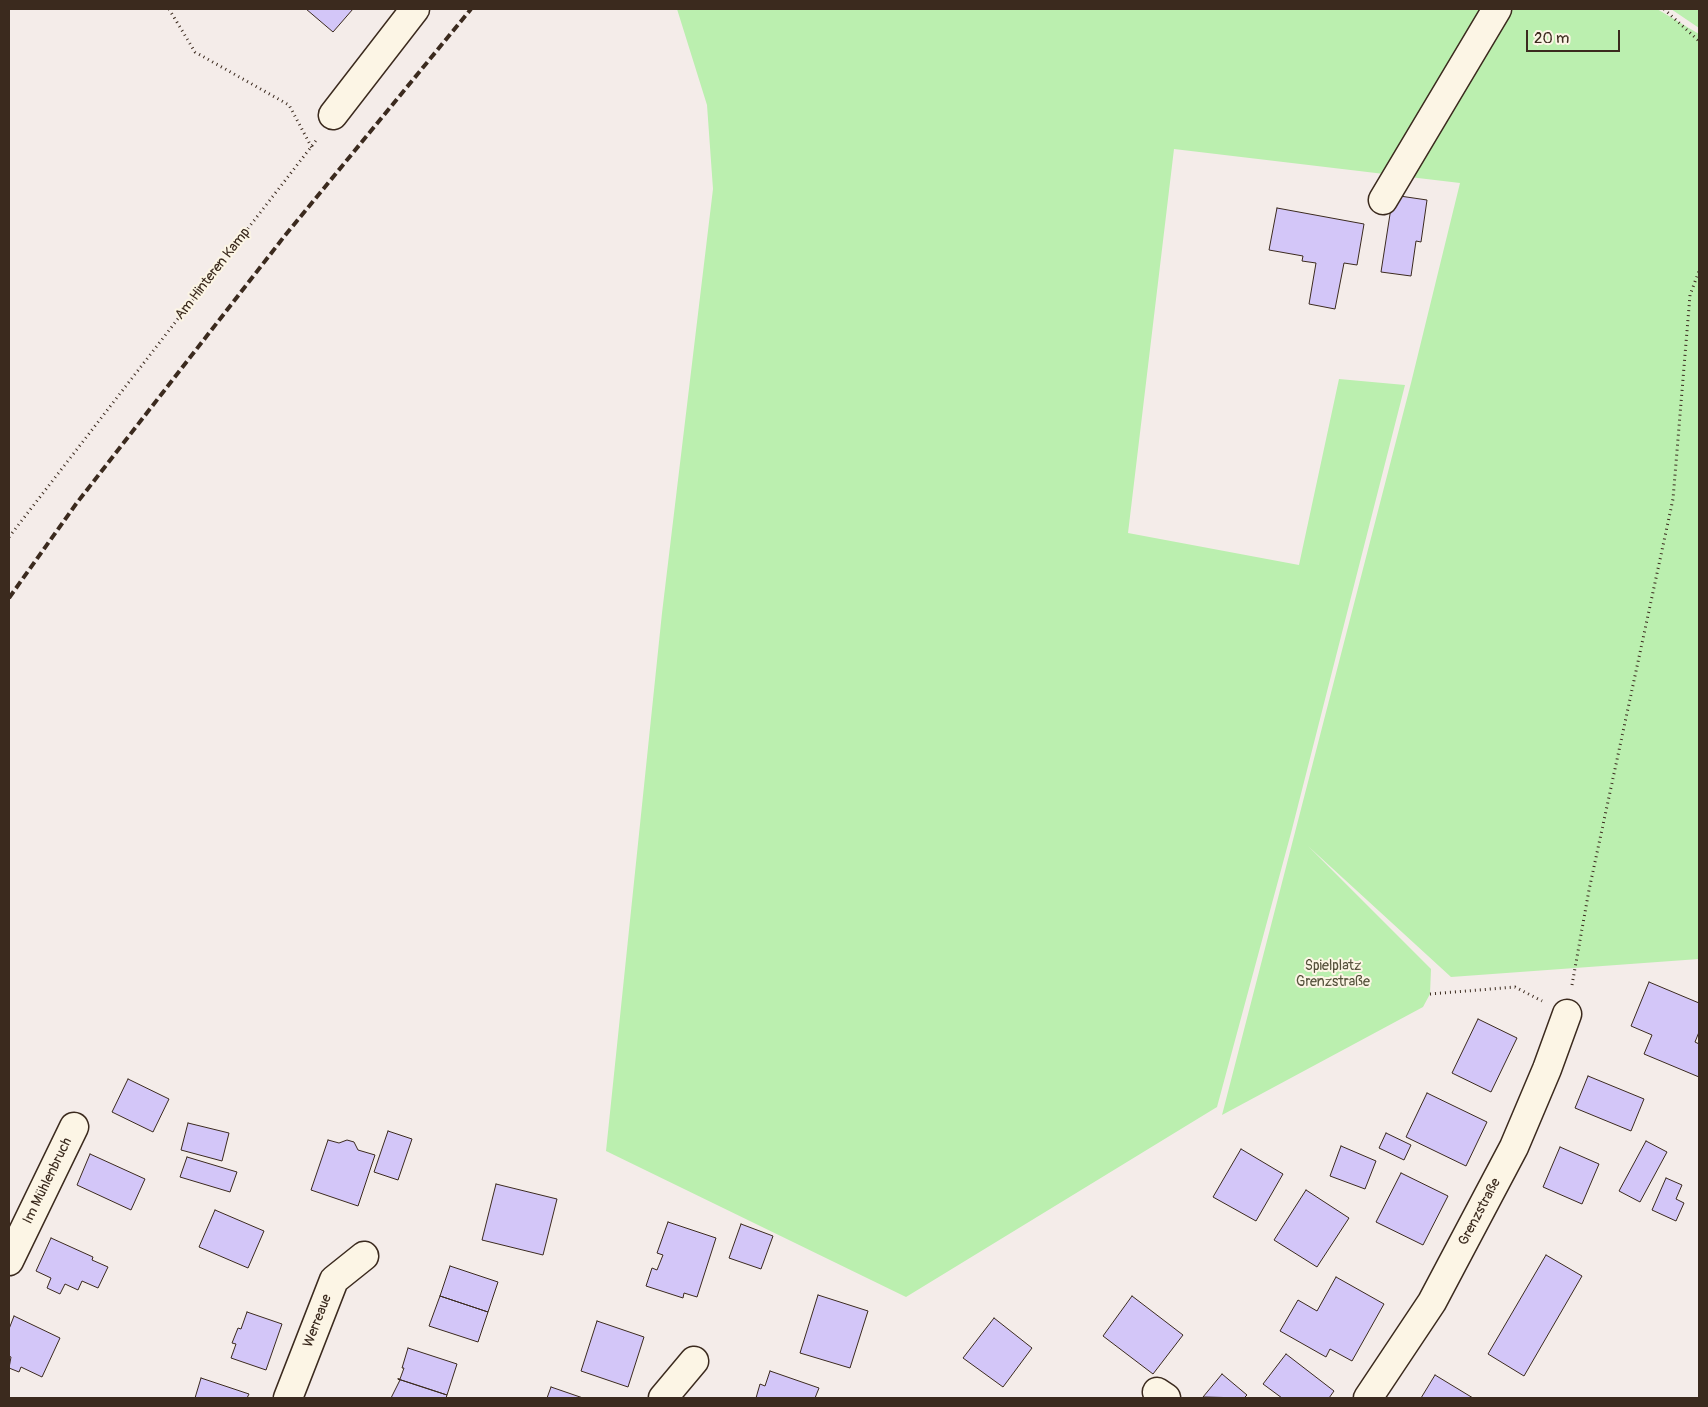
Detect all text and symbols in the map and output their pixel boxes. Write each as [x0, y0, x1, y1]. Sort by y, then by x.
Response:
scale bar [1528, 20, 1622, 52]
text: 20 m [1534, 29, 1569, 48]
street label: Am Hinteren Kamp [172, 225, 254, 323]
park label: Spielplatz Grenzstraße [1296, 958, 1370, 990]
street label: Im Mühlenbruch [20, 1135, 76, 1227]
street label: Grenzstraße [1455, 1175, 1505, 1249]
street label: Werreaue [300, 1292, 336, 1350]

